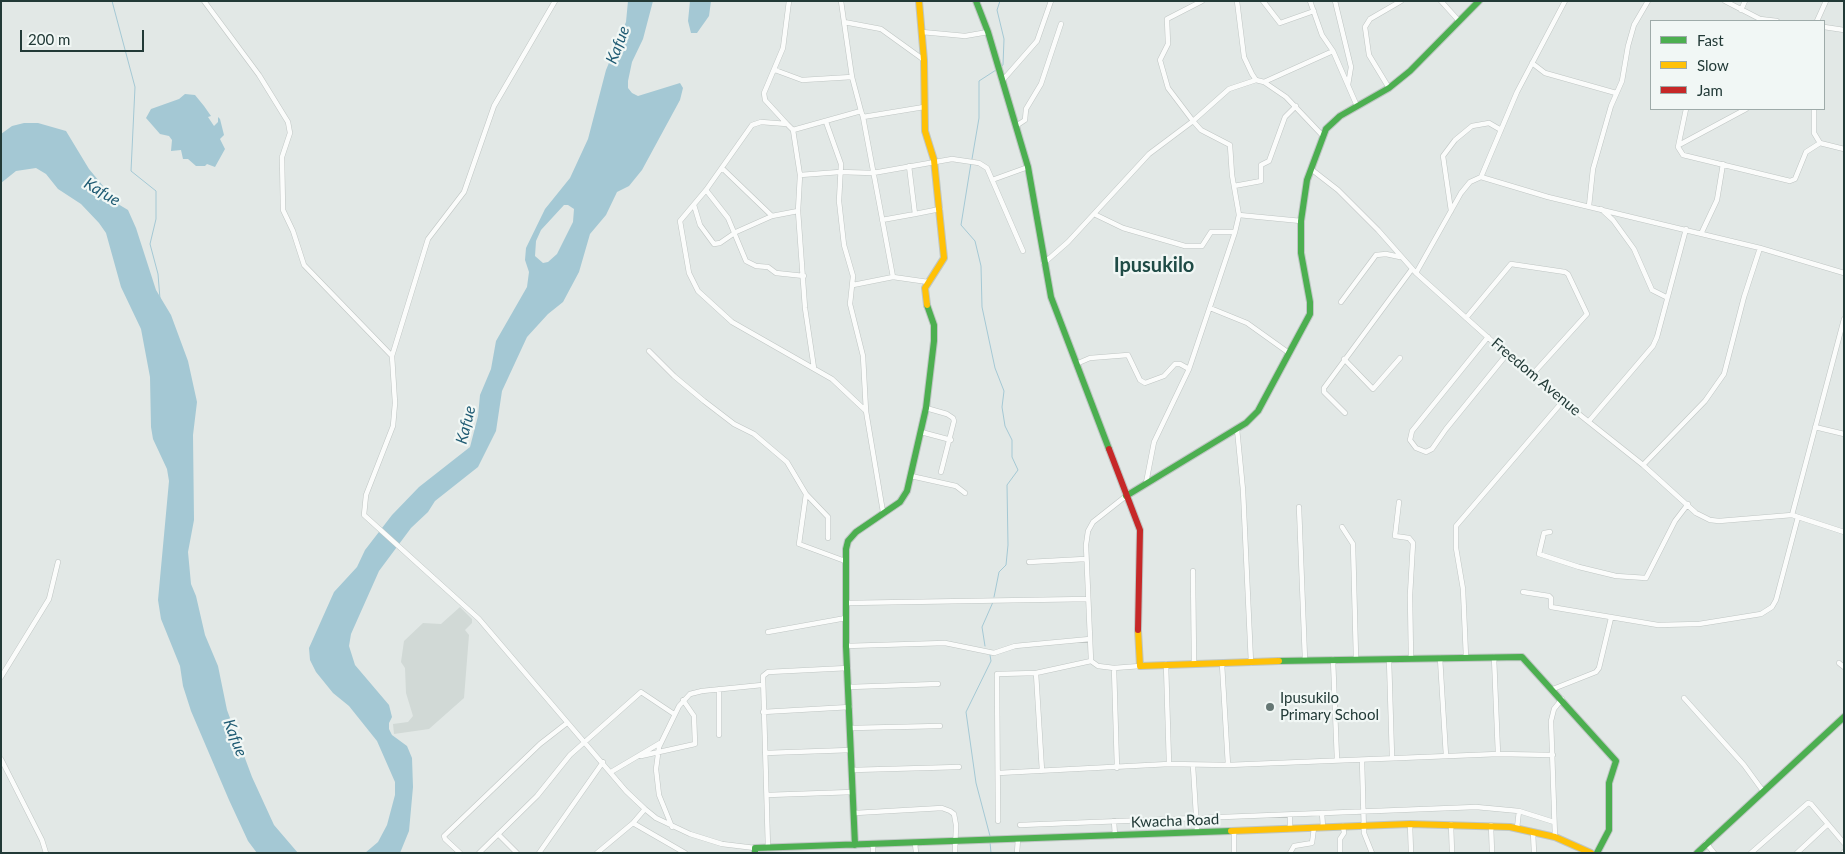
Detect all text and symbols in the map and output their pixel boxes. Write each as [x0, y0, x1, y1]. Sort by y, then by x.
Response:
scale bar [22, 20, 146, 52]
legend [1650, 20, 1825, 110]
water label: Kafue [602, 23, 634, 67]
text: 200 m [28, 30, 70, 48]
text: Fast [1697, 31, 1724, 49]
text: Slow [1697, 56, 1729, 74]
text: Jam [1697, 81, 1723, 99]
water label: Kafue [80, 174, 124, 210]
district label: Ipusukilo [1114, 254, 1194, 278]
street label: Freedom Avenue [1487, 334, 1585, 420]
water label: Kafue [452, 404, 480, 446]
place label: Ipusukilo Primary School [1280, 689, 1379, 724]
marker: Ipusukilo Primary School [1264, 701, 1276, 713]
water label: Kafue [219, 716, 251, 760]
street label: Kwacha Road [1130, 810, 1220, 832]

